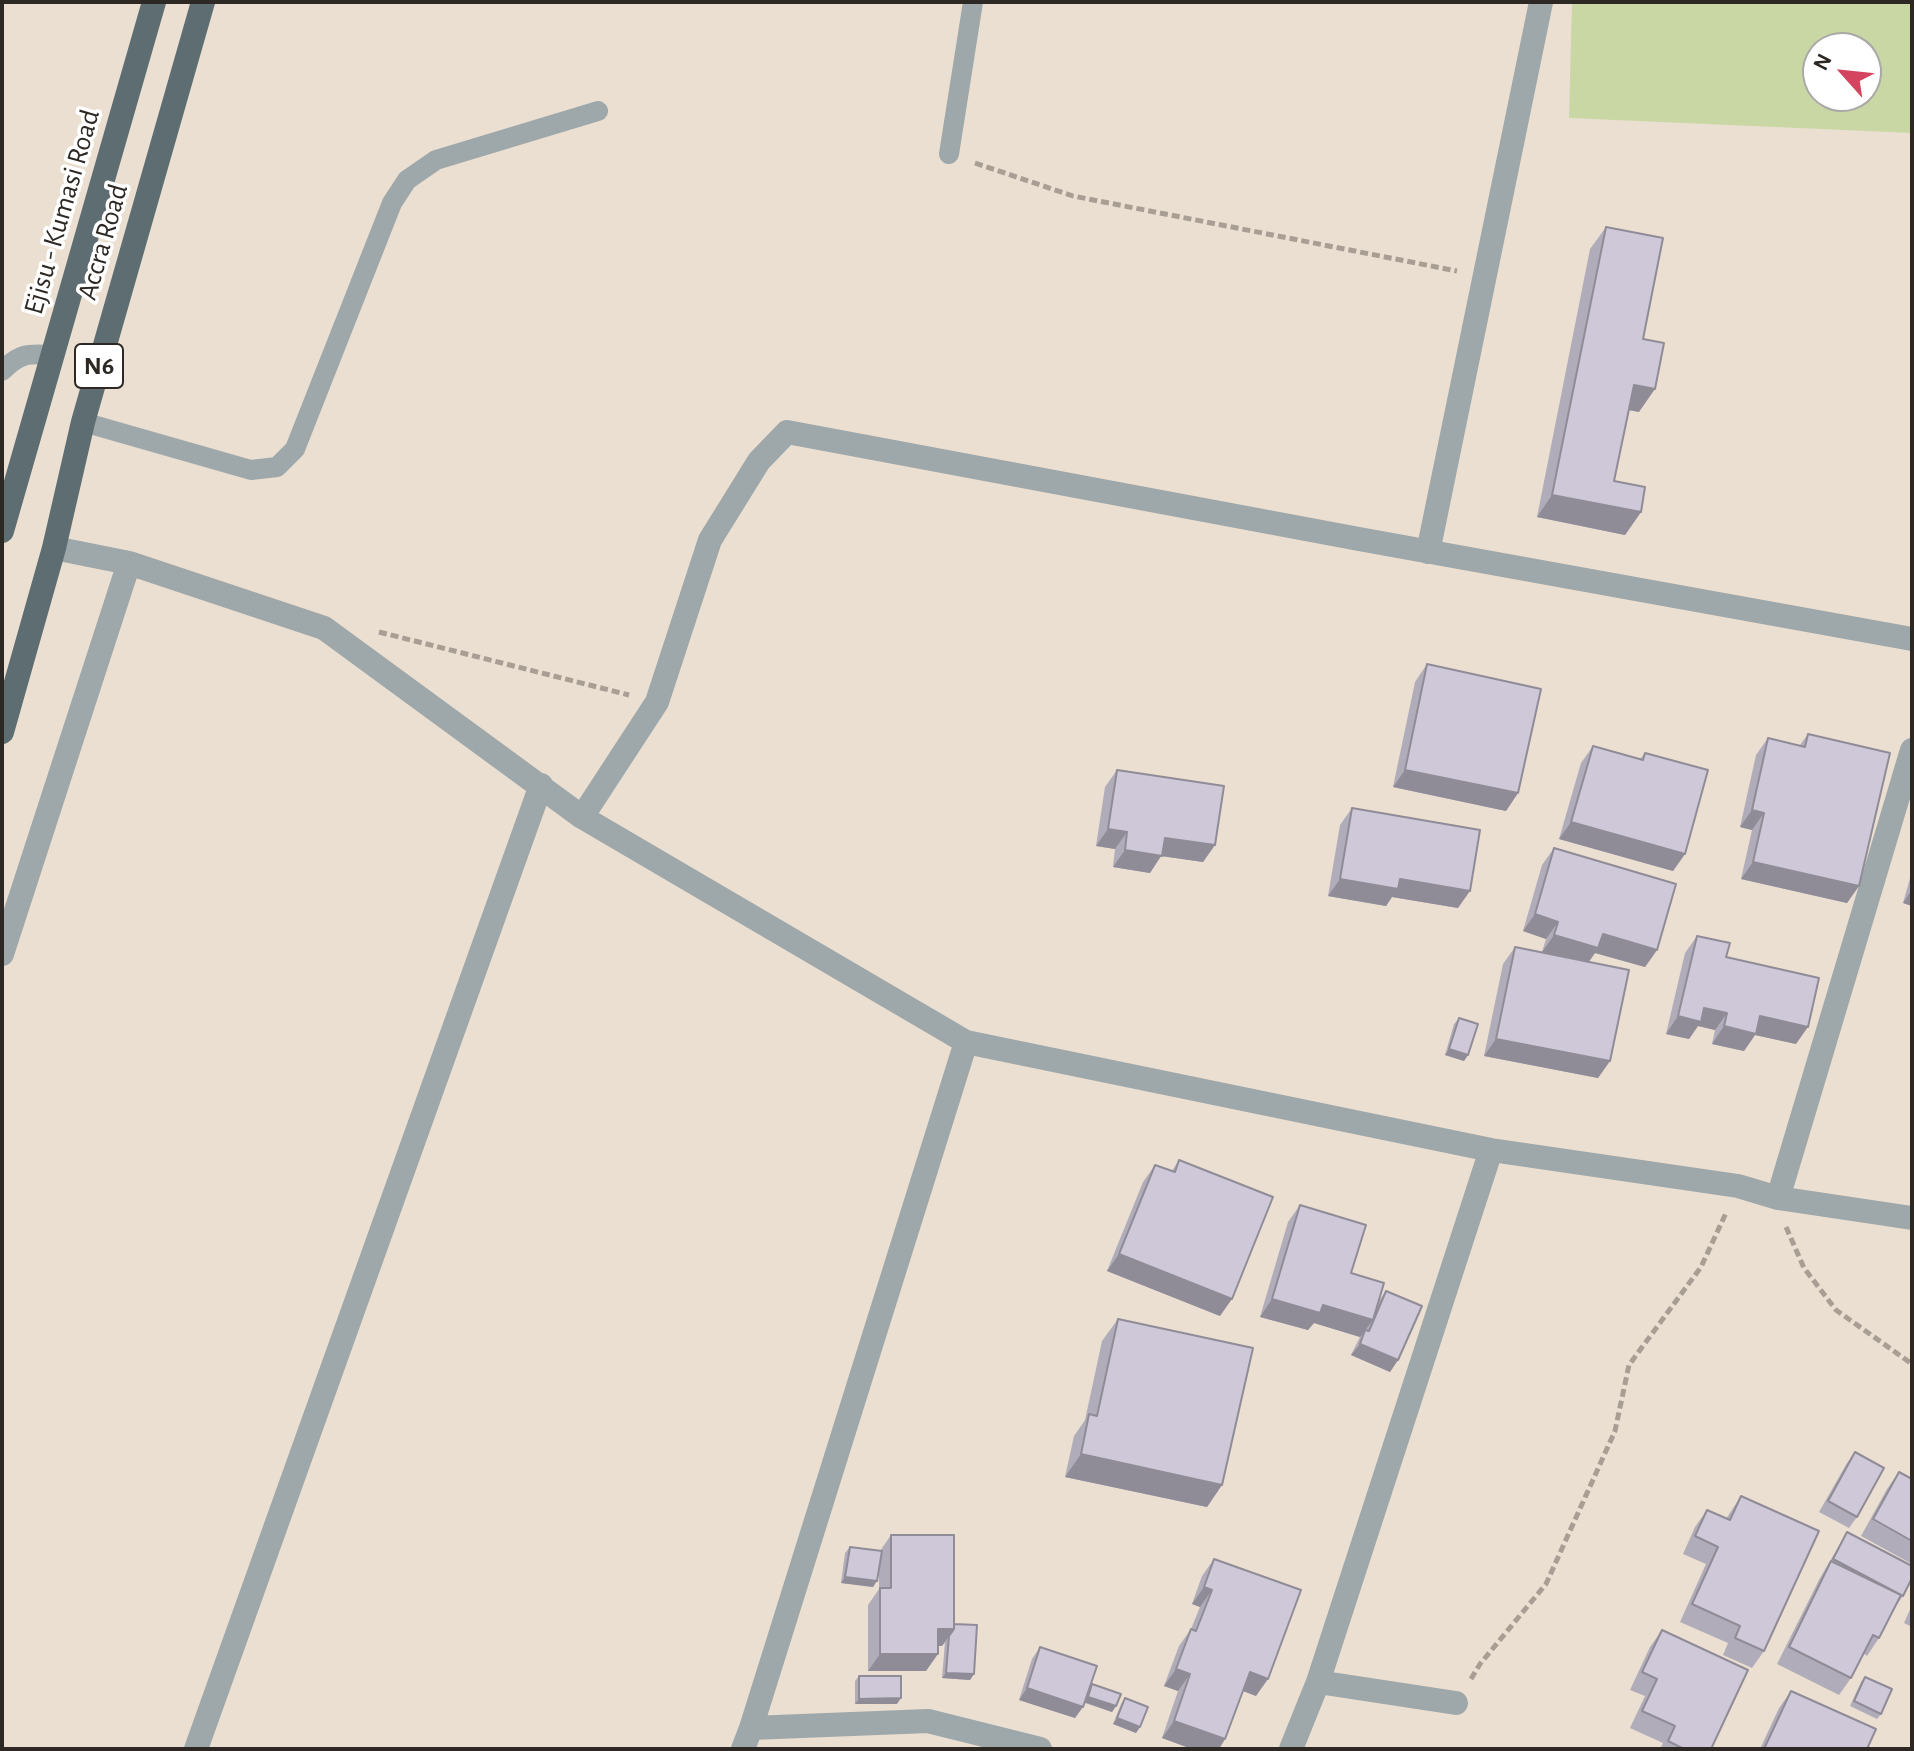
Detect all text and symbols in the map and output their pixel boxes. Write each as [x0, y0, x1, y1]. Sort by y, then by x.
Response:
north arrow [1802, 32, 1882, 112]
text: N [1809, 50, 1836, 74]
street label: Ejisu - Kumasi Road [17, 106, 107, 318]
street label: Accra Road [70, 180, 136, 304]
road number: N6 [75, 344, 123, 388]

